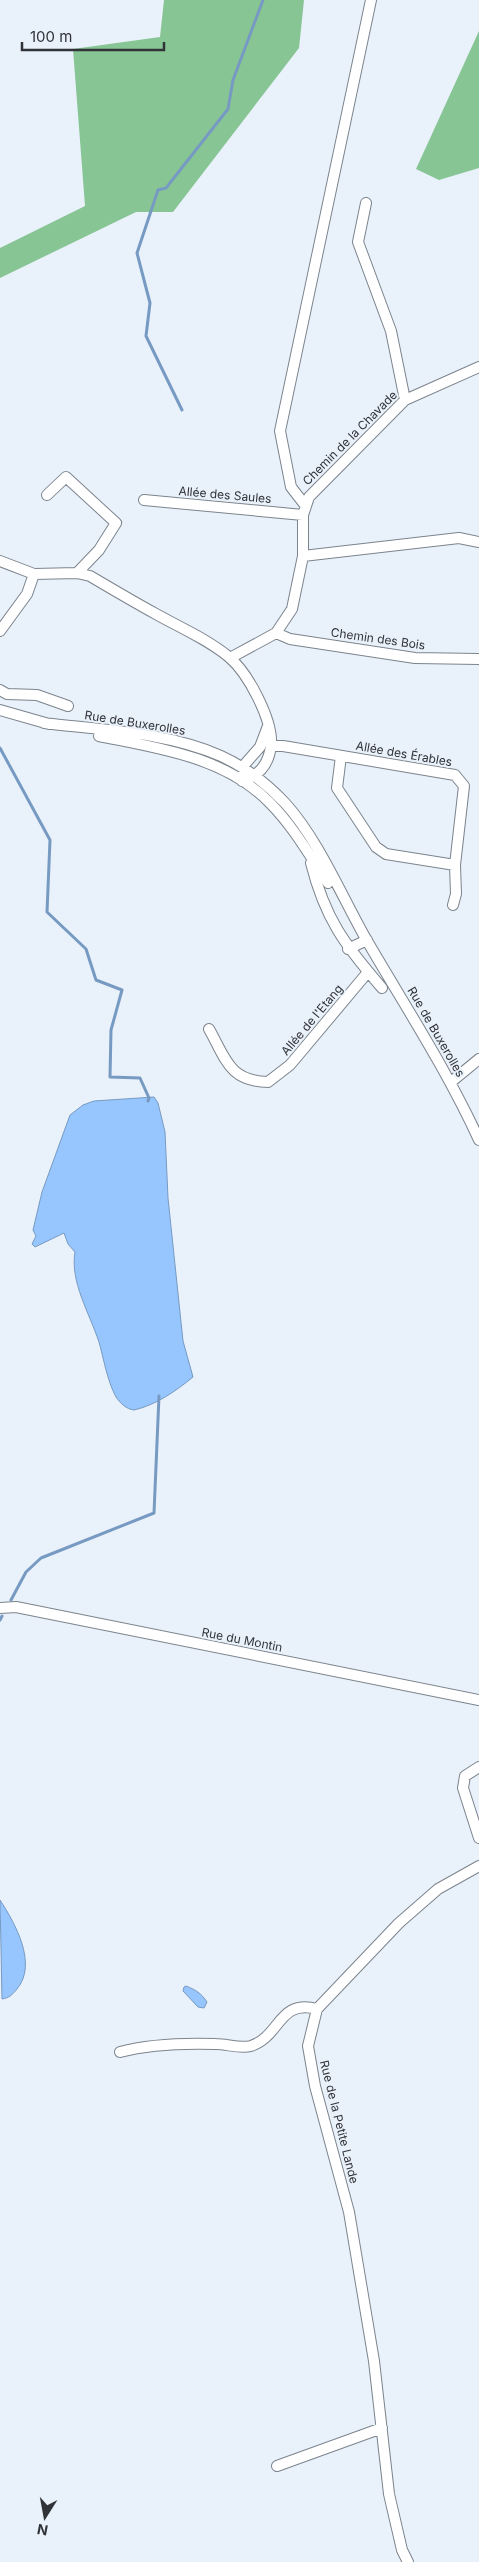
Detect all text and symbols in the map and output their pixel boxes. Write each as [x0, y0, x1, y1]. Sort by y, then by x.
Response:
scale bar [22, 20, 165, 52]
text: 100 m [30, 27, 72, 46]
street label: Chemin de la Chavade [299, 387, 400, 488]
street label: Allée des Saules [178, 483, 272, 506]
street label: Chemin des Bois [330, 624, 426, 653]
street label: Rue de Buxerolles [84, 707, 187, 738]
street label: Allée des Érables [355, 738, 453, 769]
street label: Allée de l'Etang [278, 981, 346, 1058]
street label: Rue de Buxerolles [404, 984, 468, 1080]
street label: Rue du Montin [200, 1624, 284, 1655]
street label: Rue de la Petite Lande [317, 2059, 362, 2185]
north arrow [20, 2492, 70, 2542]
text: N [36, 2521, 49, 2540]

